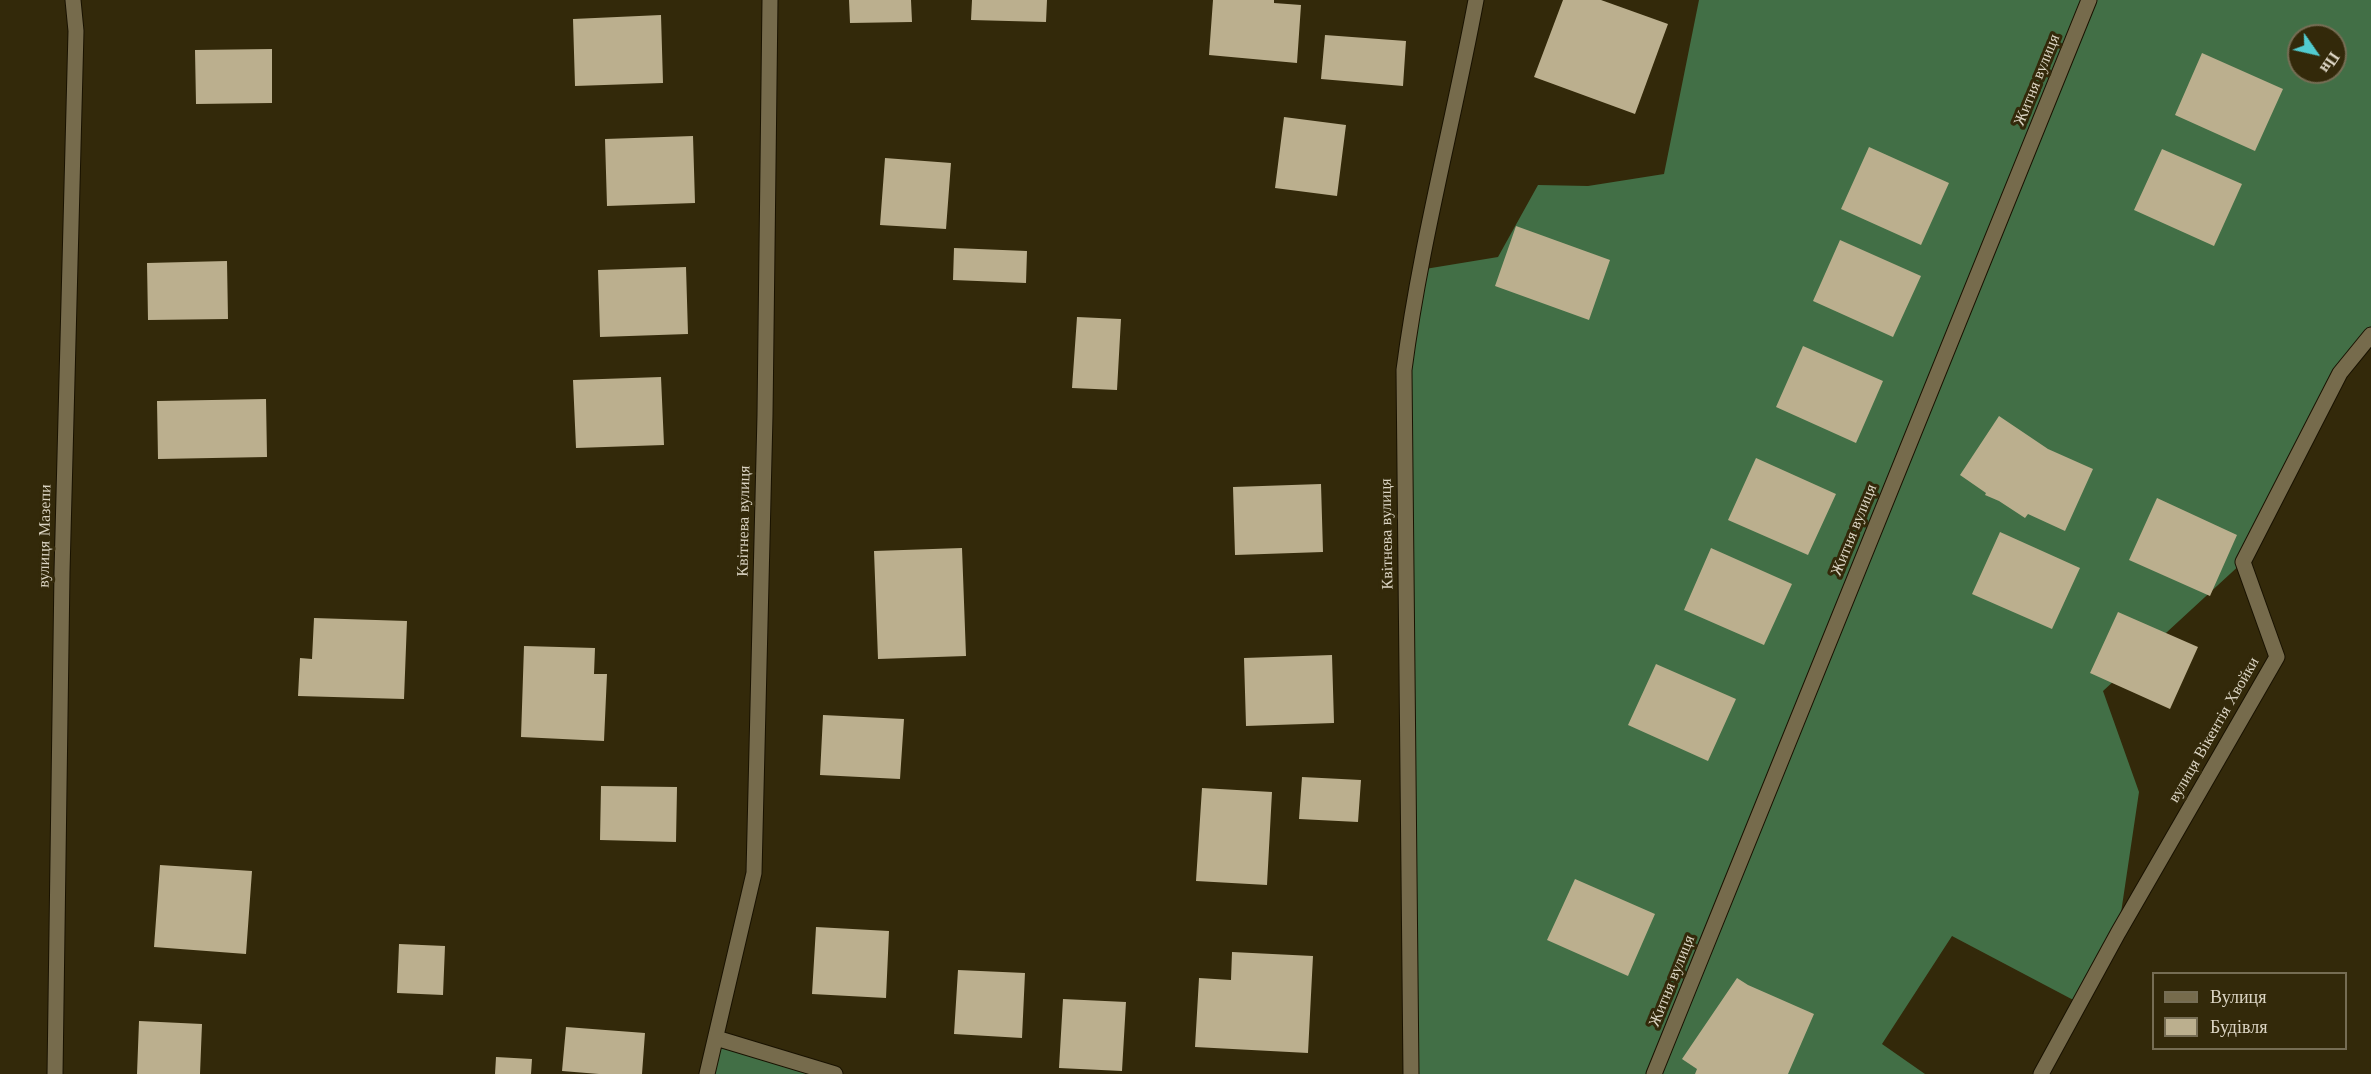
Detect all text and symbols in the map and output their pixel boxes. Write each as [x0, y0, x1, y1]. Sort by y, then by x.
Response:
north arrow [2287, 24, 2347, 84]
street label: Житня вулиця [2010, 31, 2064, 129]
text: Пн [2316, 48, 2345, 78]
street label: Квітнева вулиця [733, 465, 755, 577]
street label: Квітнева вулиця [1376, 478, 1398, 590]
street label: Житня вулиця [1827, 481, 1881, 579]
street label: вулиця Мазепи [35, 484, 55, 588]
street label: вулиця Вікентія Хвойки [2164, 654, 2264, 806]
street label: Житня вулиця [1645, 932, 1699, 1030]
legend [2152, 972, 2347, 1050]
text: Вулиця [2210, 986, 2267, 1008]
text: Будівля [2210, 1016, 2267, 1038]

